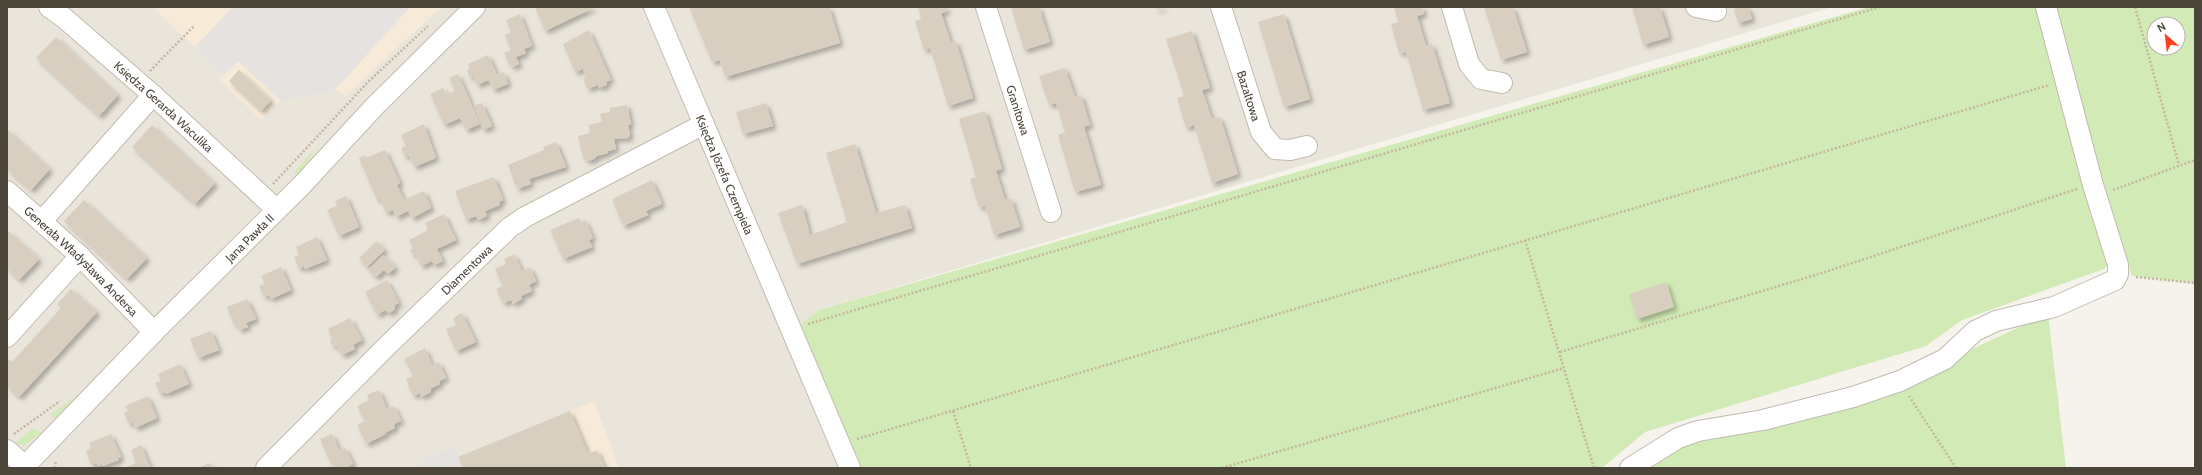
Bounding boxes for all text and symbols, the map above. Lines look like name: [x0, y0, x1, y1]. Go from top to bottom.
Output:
north arrow: [2146, 16, 2186, 56]
text: N: [2155, 19, 2168, 35]
street label: Księdza Gerarda Waculika: [111, 58, 217, 155]
street label: Bazaltowa: [1234, 68, 1264, 123]
street label: Granitowa: [1004, 83, 1034, 137]
street label: Księdza Józefa Czempiela: [693, 112, 757, 237]
street label: Generała Władysława Andersa: [21, 203, 142, 319]
street label: Jana Pawła II: [221, 210, 277, 265]
street label: Diamentowa: [438, 241, 495, 297]

